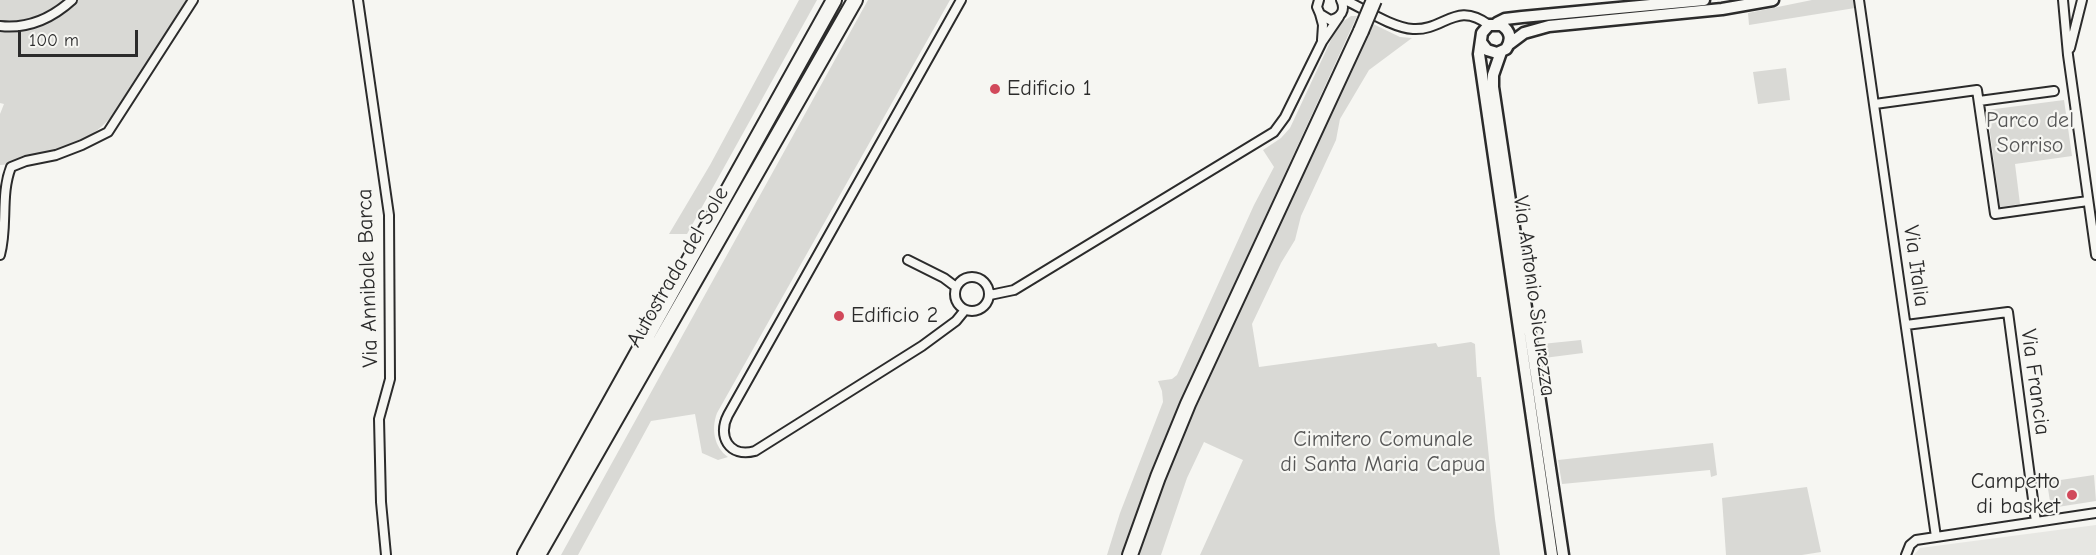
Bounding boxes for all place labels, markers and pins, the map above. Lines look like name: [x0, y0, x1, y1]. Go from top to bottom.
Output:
place label: Edificio 1: [1007, 76, 1091, 102]
marker: Edificio 1: [988, 82, 1002, 96]
place label: Edificio 2: [851, 303, 938, 329]
marker: Edificio 2: [832, 309, 846, 323]
place label: Campetto di basket: [1971, 469, 2060, 520]
marker: Campetto di basket: [2065, 488, 2079, 502]

